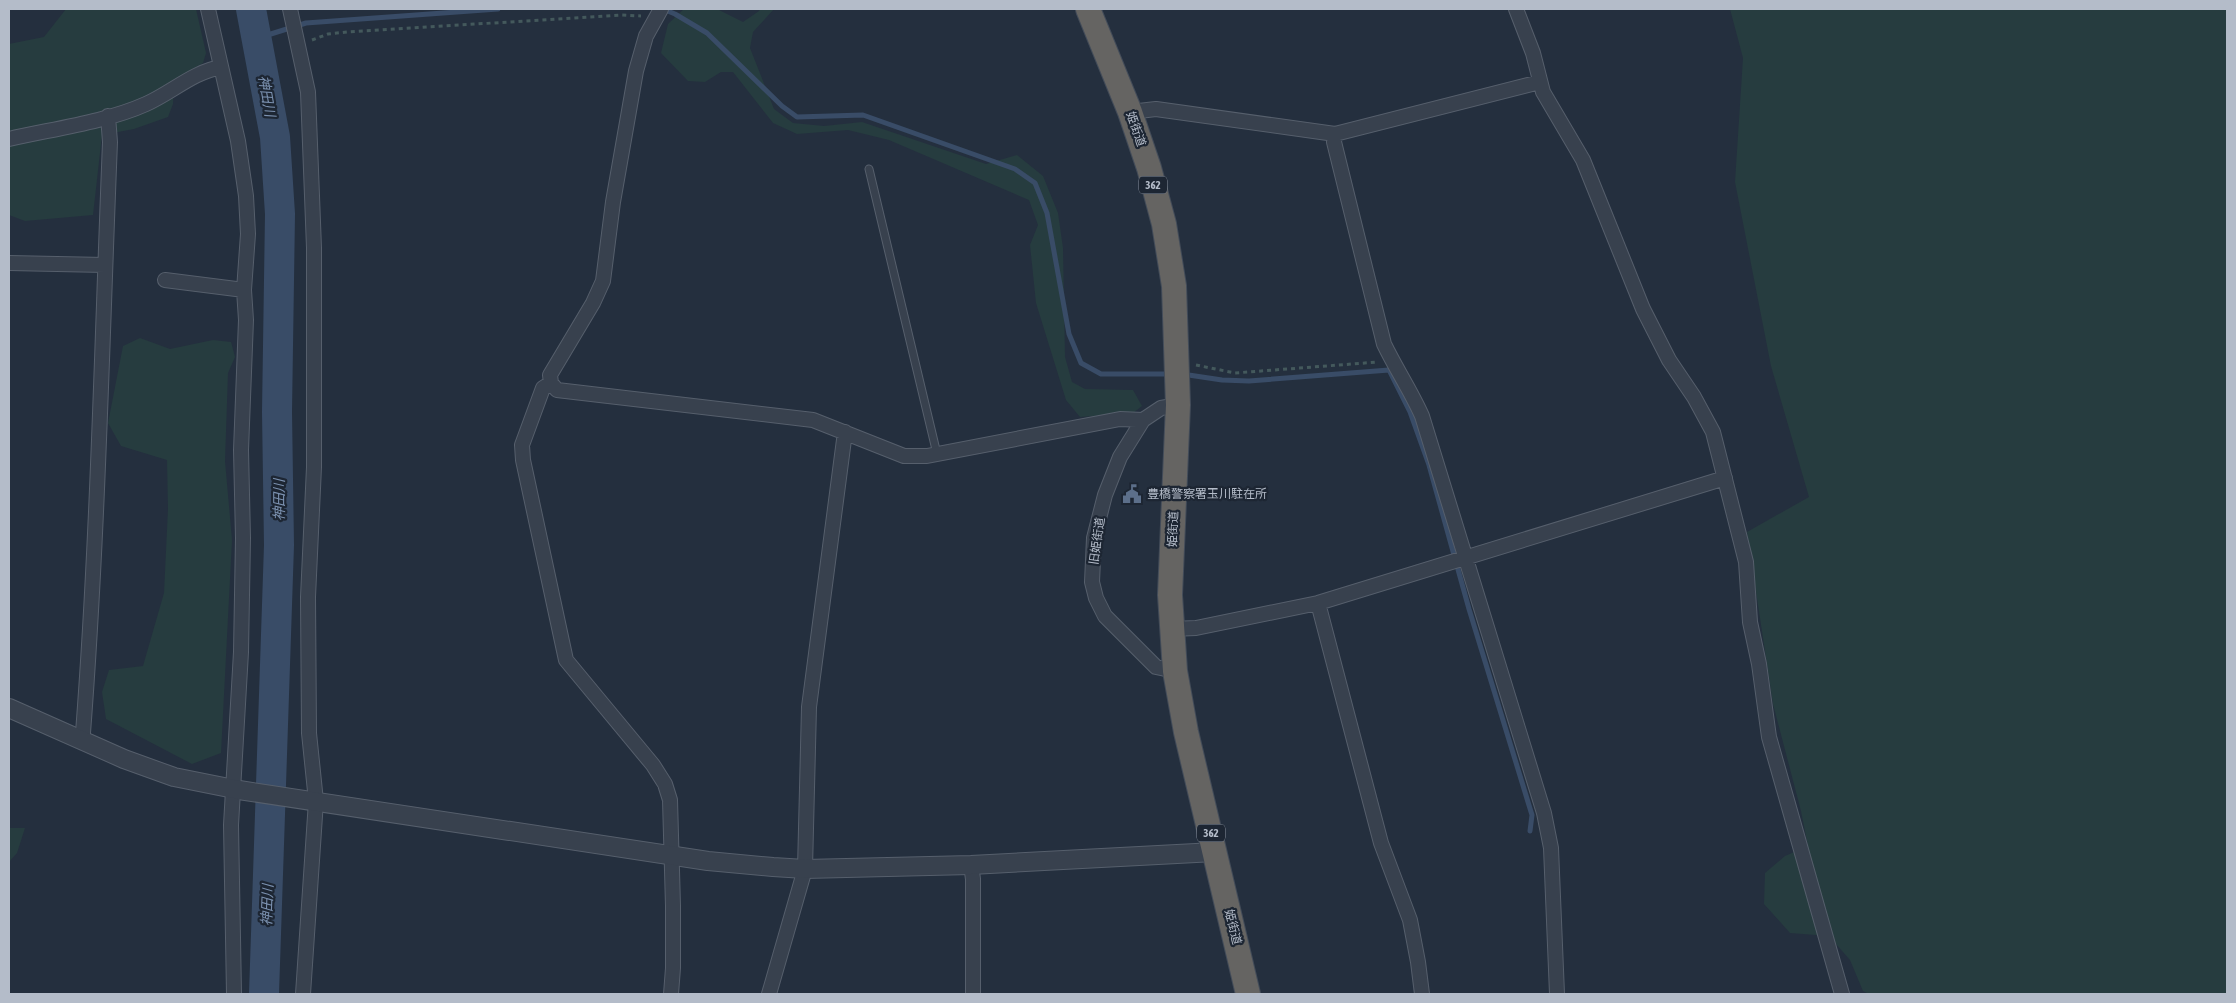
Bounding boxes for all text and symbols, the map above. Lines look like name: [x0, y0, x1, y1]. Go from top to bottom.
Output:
water label: 神田川: [255, 74, 279, 120]
street label: 姫街道: [1124, 110, 1148, 148]
road number: 362: [1139, 176, 1167, 194]
water label: 神田川: [271, 477, 287, 521]
public building icon: 豊橋警察署玉川駐在所: [1121, 483, 1143, 505]
place label: 豊橋警察署玉川駐在所: [1147, 487, 1267, 501]
street label: 姫街道: [1165, 511, 1181, 547]
street label: 旧姫街道: [1087, 516, 1107, 566]
road number: 362: [1197, 824, 1225, 841]
water label: 神田川: [258, 882, 276, 926]
street label: 姫街道: [1222, 908, 1244, 946]

